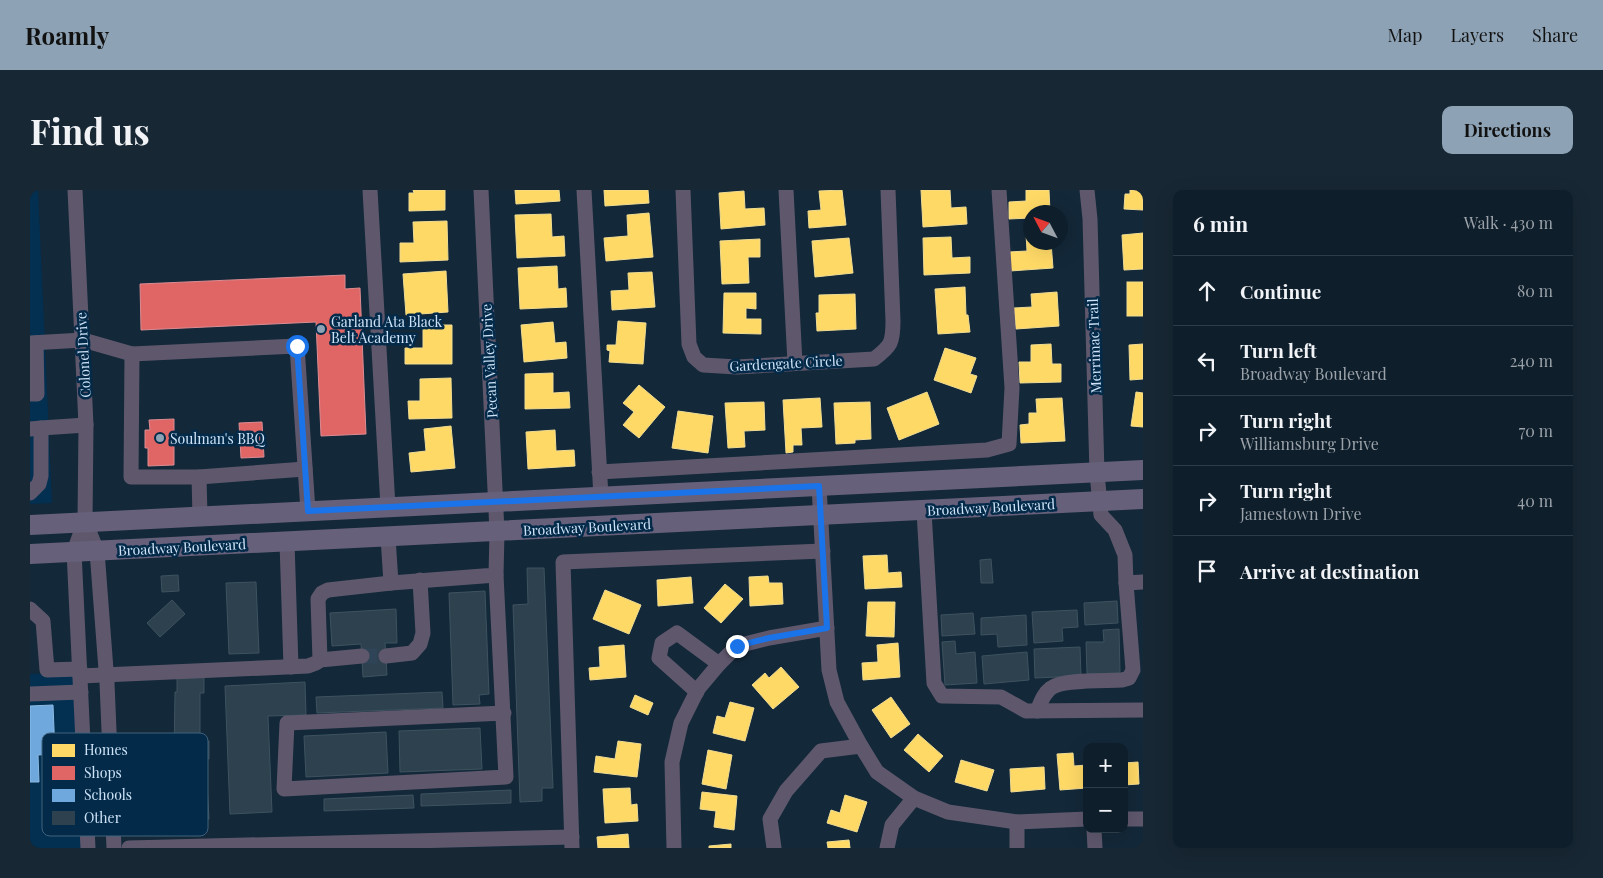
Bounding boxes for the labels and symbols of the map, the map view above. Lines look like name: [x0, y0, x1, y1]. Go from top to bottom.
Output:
north arrow: [1023, 205, 1068, 250]
street label: Merrimac Trail: [1083, 298, 1105, 394]
street label: Pecan Valley Drive: [477, 303, 501, 419]
street label: Colonel Drive: [71, 312, 95, 398]
place label: Garland Ata Black Belt Academy: [331, 312, 443, 347]
marker: Garland Ata Black Belt Academy: [315, 323, 327, 335]
route start: [286, 335, 309, 358]
street label: Gardengate Circle: [729, 351, 843, 375]
place label: Soulman's BBQ: [170, 429, 266, 448]
marker: Soulman's BBQ: [154, 432, 166, 444]
street label: Broadway Boulevard: [926, 494, 1056, 520]
street label: Broadway Boulevard: [522, 514, 652, 540]
street label: Broadway Boulevard: [117, 534, 247, 560]
route end: [726, 635, 749, 658]
legend: [42, 733, 208, 836]
text: Homes: [84, 740, 128, 759]
text: Shops: [84, 763, 122, 782]
text: Schools: [84, 785, 132, 804]
text: Other: [84, 808, 122, 827]

